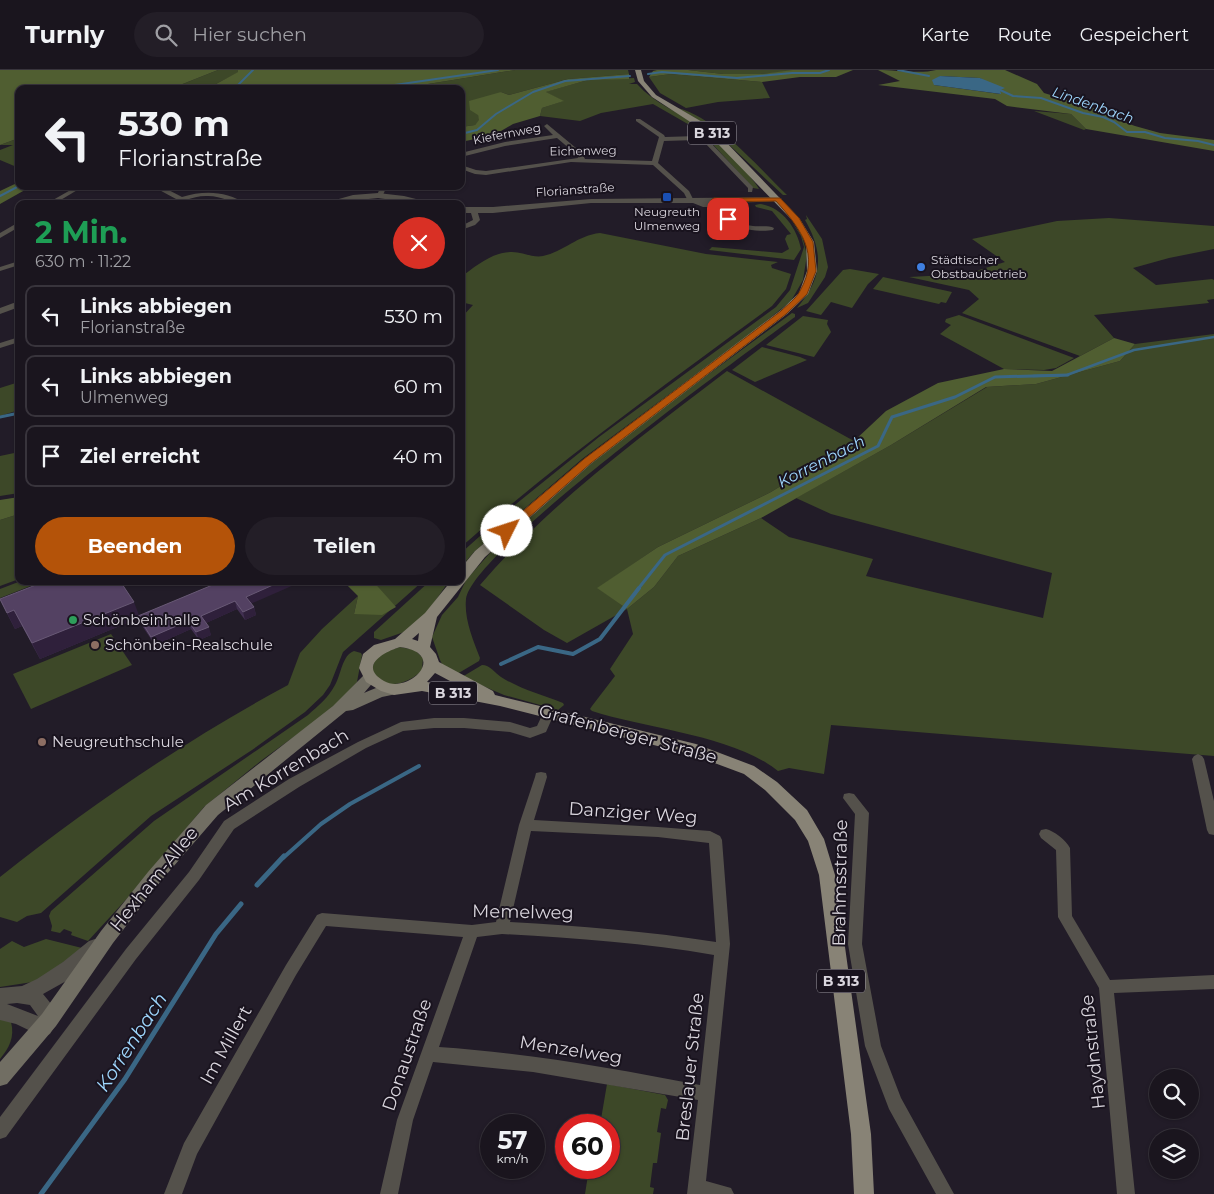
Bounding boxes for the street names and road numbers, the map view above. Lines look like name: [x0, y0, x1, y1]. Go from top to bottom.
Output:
street label: Kiefernweg: [472, 120, 542, 147]
road number: B 313: [688, 122, 736, 144]
street label: Eichenweg: [549, 142, 617, 159]
street label: Florianstraße: [535, 179, 615, 200]
road number: B 313: [429, 682, 477, 704]
street label: Grafenberger Straße: [536, 700, 720, 768]
street label: Am Korrenbach: [219, 724, 353, 816]
street label: Danziger Weg: [568, 798, 698, 828]
street label: Brahmsstraße: [828, 819, 852, 947]
street label: Hexham-Allee: [105, 822, 203, 936]
street label: Memelweg: [472, 900, 574, 924]
road number: B 313: [817, 969, 865, 992]
street label: Breslauer Straße: [671, 992, 709, 1142]
street label: Haydnstraße: [1076, 994, 1110, 1110]
street label: Donaustraße: [378, 996, 437, 1114]
street label: Im Millert: [195, 1002, 257, 1088]
street label: Menzelweg: [518, 1031, 624, 1069]

